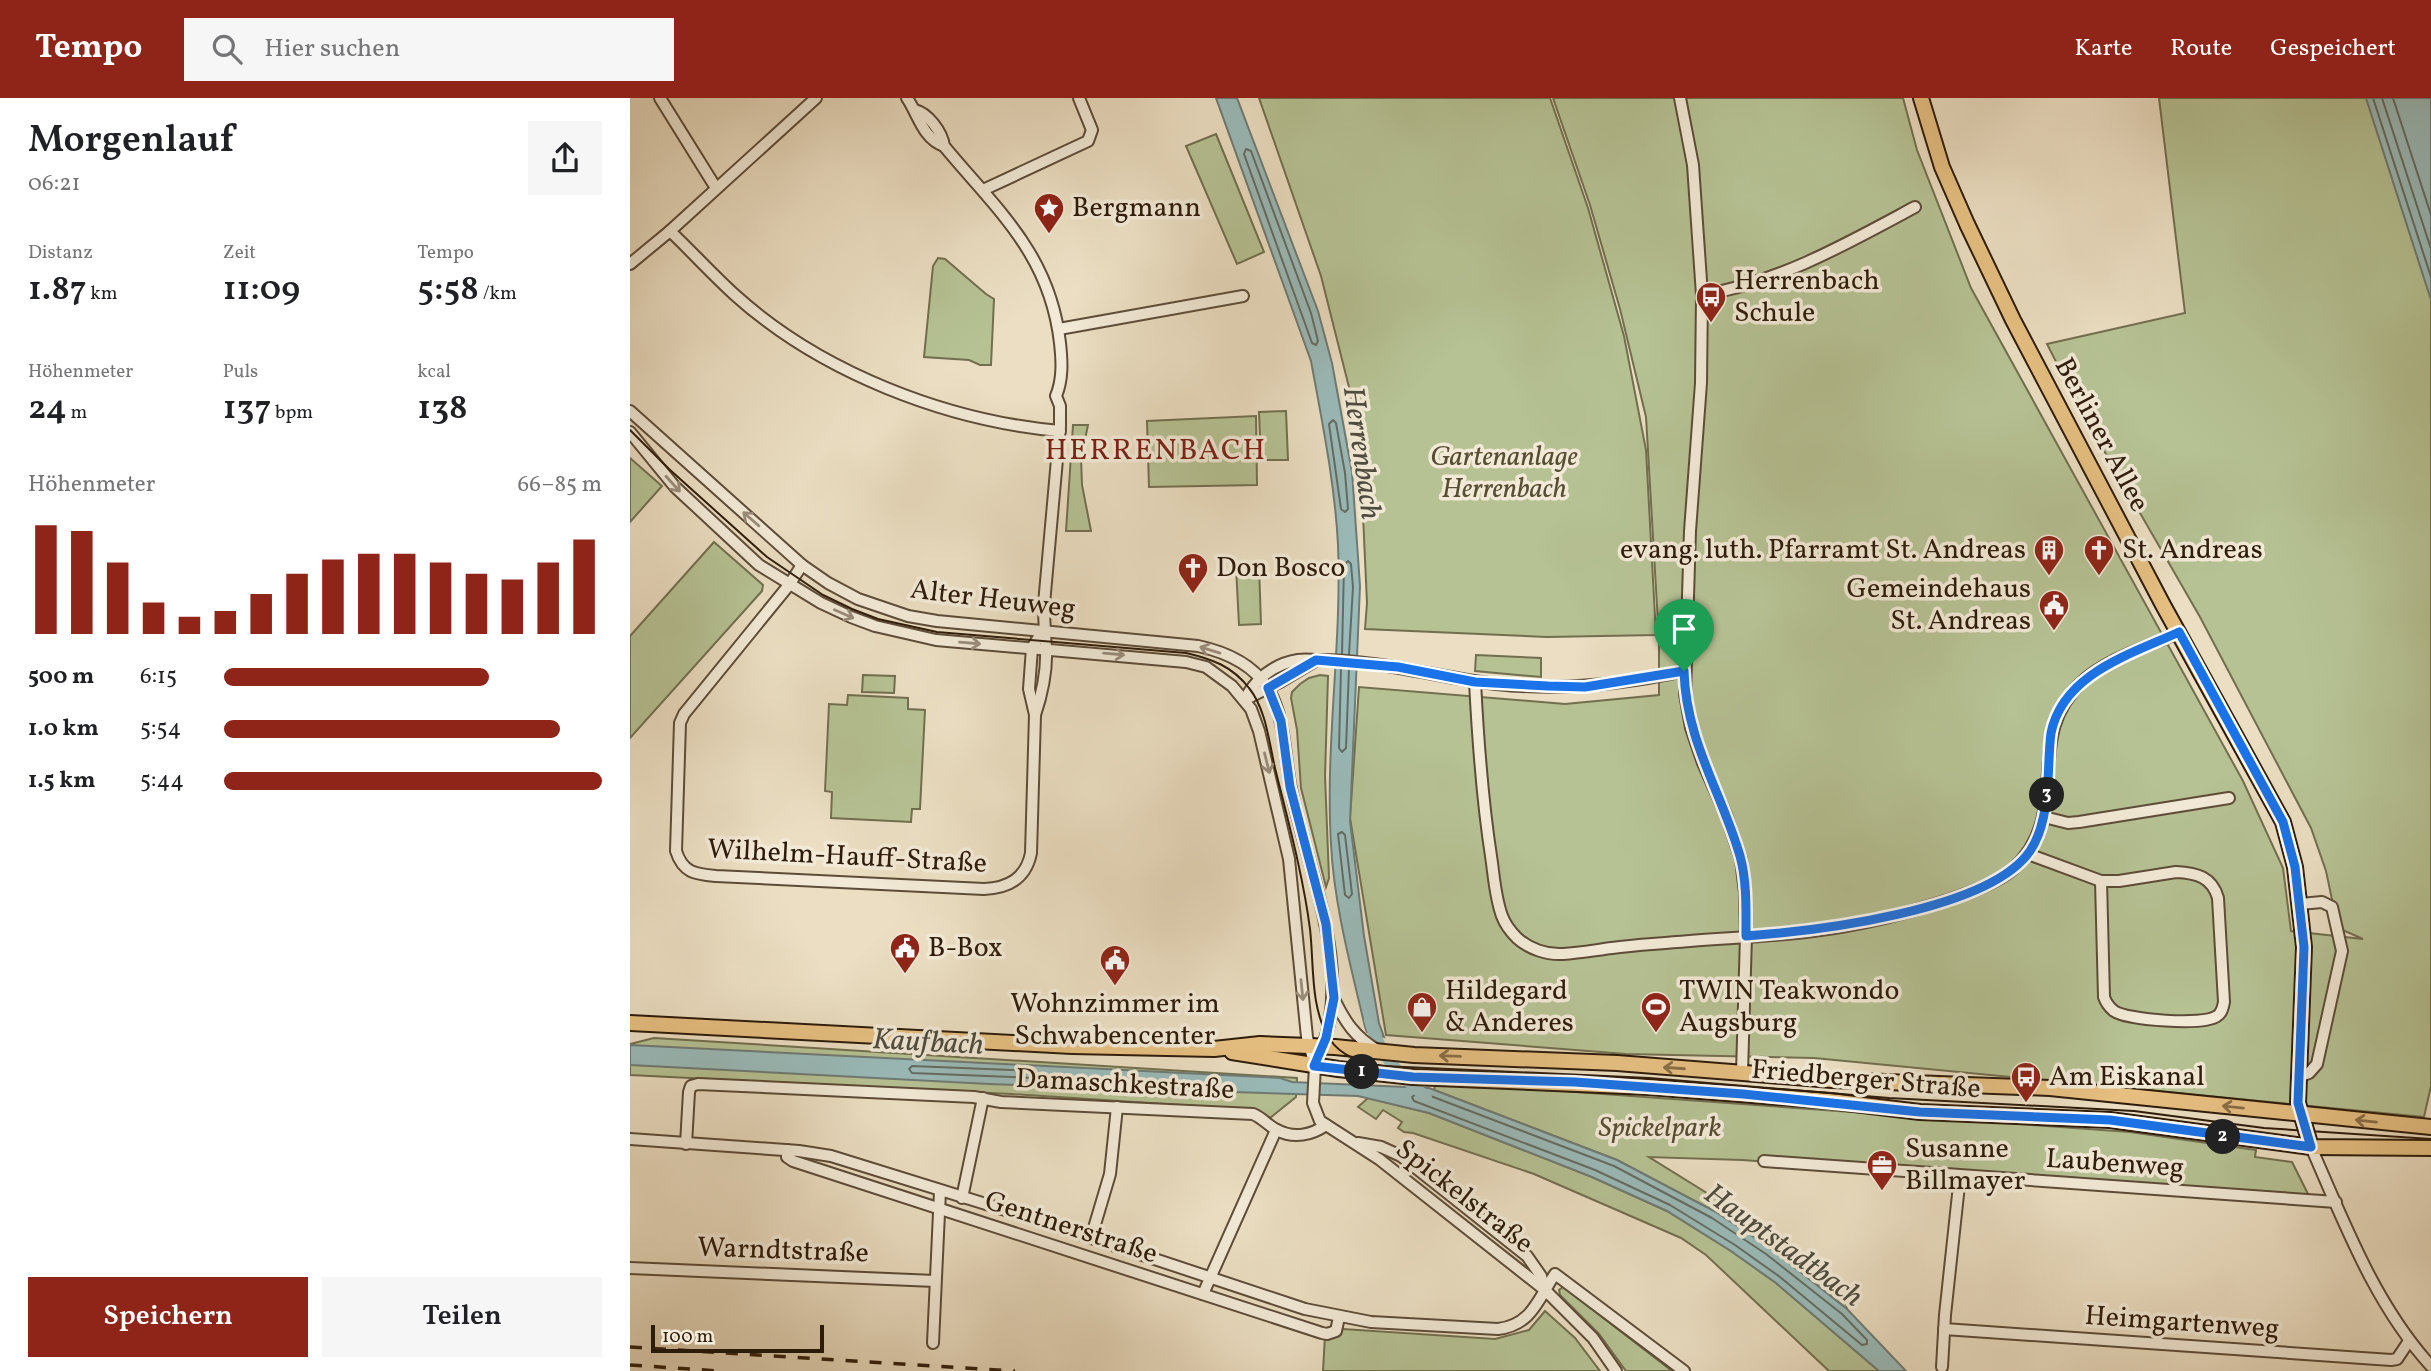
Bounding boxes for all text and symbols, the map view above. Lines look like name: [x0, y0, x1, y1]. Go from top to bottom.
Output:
search box: [184, 18, 674, 81]
text: Tempo: [35, 26, 142, 72]
icon: search: [208, 30, 246, 68]
text: Hier suchen: [264, 31, 400, 67]
text: Karte: [2075, 32, 2132, 66]
text: Route: [2170, 32, 2232, 66]
text: Gespeichert: [2270, 32, 2396, 66]
text: Morgenlauf: [28, 115, 234, 168]
button: share: [528, 121, 602, 195]
text: 06:21: [28, 168, 80, 200]
place label: Bergmann: [1072, 189, 1201, 228]
place icon: Bergmann: [1032, 191, 1066, 235]
text: Distanz: [28, 240, 93, 266]
text: Zeit: [223, 240, 256, 266]
text: Tempo: [417, 240, 474, 266]
place label: Herrenbach Schule: [1734, 262, 1880, 333]
text: 1.87: [28, 266, 87, 314]
text: 11:09: [223, 266, 300, 314]
text: 5:58: [417, 266, 479, 314]
bus stop icon: Herrenbach Schule: [1694, 280, 1728, 324]
text: km: [87, 281, 118, 307]
text: /km: [479, 281, 517, 307]
street label: Berliner Allee: [2044, 351, 2158, 519]
text: Höhenmeter: [28, 359, 133, 385]
text: Puls: [223, 359, 258, 385]
text: kcal: [417, 359, 451, 385]
water label: Herrenbach: [1331, 384, 1391, 522]
text: 24: [28, 385, 67, 433]
text: 137: [223, 385, 271, 433]
text: 138: [417, 385, 468, 433]
text: m: [67, 400, 87, 426]
text: bpm: [271, 400, 313, 426]
district label: HERRENBACH: [1045, 430, 1267, 472]
park label: Gartenanlage Herrenbach: [1430, 438, 1578, 509]
text: Höhenmeter: [28, 469, 155, 501]
text: 66–85 m: [518, 469, 602, 501]
one-way arrow: [665, 475, 682, 492]
one-way arrow: [743, 511, 760, 528]
place label: evang. luth. Pfarramt St. Andreas: [1620, 531, 2026, 570]
place label: St. Andreas: [2122, 531, 2263, 570]
building icon: evang. luth. Pfarramt St. Andreas: [2032, 533, 2066, 577]
church icon: St. Andreas: [2082, 533, 2116, 577]
place label: Don Bosco: [1216, 549, 1345, 588]
church icon: Don Bosco: [1176, 551, 1210, 595]
street label: Alter Heuweg: [908, 570, 1078, 630]
place label: Gemeindehaus St. Andreas: [1847, 570, 2031, 641]
public building icon: Gemeindehaus St. Andreas: [2037, 588, 2071, 632]
pin: [1654, 599, 1714, 671]
one-way arrow: [833, 607, 854, 621]
icon: arrive: [1665, 610, 1703, 648]
one-way arrow: [959, 637, 981, 650]
one-way arrow: [1199, 642, 1221, 655]
one-way arrow: [1102, 648, 1125, 661]
text: 500 m: [28, 661, 94, 693]
text: 6:15: [140, 661, 177, 693]
text: 1.0 km: [28, 713, 99, 745]
text: 5:54: [140, 713, 181, 745]
one-way arrow: [1261, 751, 1274, 774]
text: 1.5 km: [28, 765, 95, 797]
text: 5:44: [140, 765, 184, 797]
pin: 3: [2030, 778, 2064, 812]
text: 3: [2042, 781, 2051, 807]
street label: Wilhelm-Hauff-Straße: [706, 830, 988, 884]
place label: B-Box: [928, 929, 1003, 968]
public building icon: B-Box: [888, 931, 922, 975]
public building icon: Wohnzimmer im Schwabencenter: [1098, 943, 1132, 987]
place label: Hildegard & Anderes: [1445, 972, 1574, 1043]
place label: TWIN Teakwondo Augsburg: [1679, 972, 1900, 1043]
one-way arrow: [1296, 978, 1309, 1001]
place label: Wohnzimmer im Schwabencenter: [1010, 985, 1220, 1056]
shop icon: Hildegard & Anderes: [1405, 990, 1439, 1034]
sports icon: TWIN Teakwondo Augsburg: [1639, 990, 1673, 1034]
water label: Kaufbach: [871, 1019, 985, 1067]
one-way arrow: [1439, 1050, 1462, 1063]
street label: Friedberger Straße: [1750, 1051, 1982, 1109]
pin: 1: [1344, 1054, 1380, 1090]
text: 1: [1358, 1058, 1365, 1084]
place label: Am Eiskanal: [2049, 1058, 2205, 1097]
street label: Damaschkestraße: [1015, 1060, 1235, 1110]
bus stop icon: Am Eiskanal: [2009, 1060, 2043, 1104]
one-way arrow: [1663, 1061, 1686, 1074]
one-way arrow: [2222, 1100, 2245, 1113]
park label: Spickelpark: [1599, 1109, 1721, 1148]
one-way arrow: [2355, 1115, 2378, 1128]
pin: 2: [2206, 1119, 2240, 1154]
text: 2: [2218, 1123, 2227, 1149]
place label: Susanne Billmayer: [1905, 1130, 2026, 1201]
street label: Spickelstraße: [1387, 1131, 1541, 1263]
street label: Laubenweg: [2045, 1140, 2185, 1188]
office icon: Susanne Billmayer: [1865, 1148, 1899, 1192]
water label: Hauptstadtbach: [1695, 1174, 1871, 1318]
street label: Gentnerstraße: [980, 1182, 1162, 1274]
street label: Warndtstraße: [697, 1229, 869, 1273]
button: Speichern: [28, 1277, 308, 1357]
button: Teilen: [322, 1277, 602, 1357]
street label: Heimgartenweg: [2083, 1297, 2281, 1349]
scale bar: [651, 1322, 824, 1354]
text: 100 m: [662, 1324, 713, 1350]

